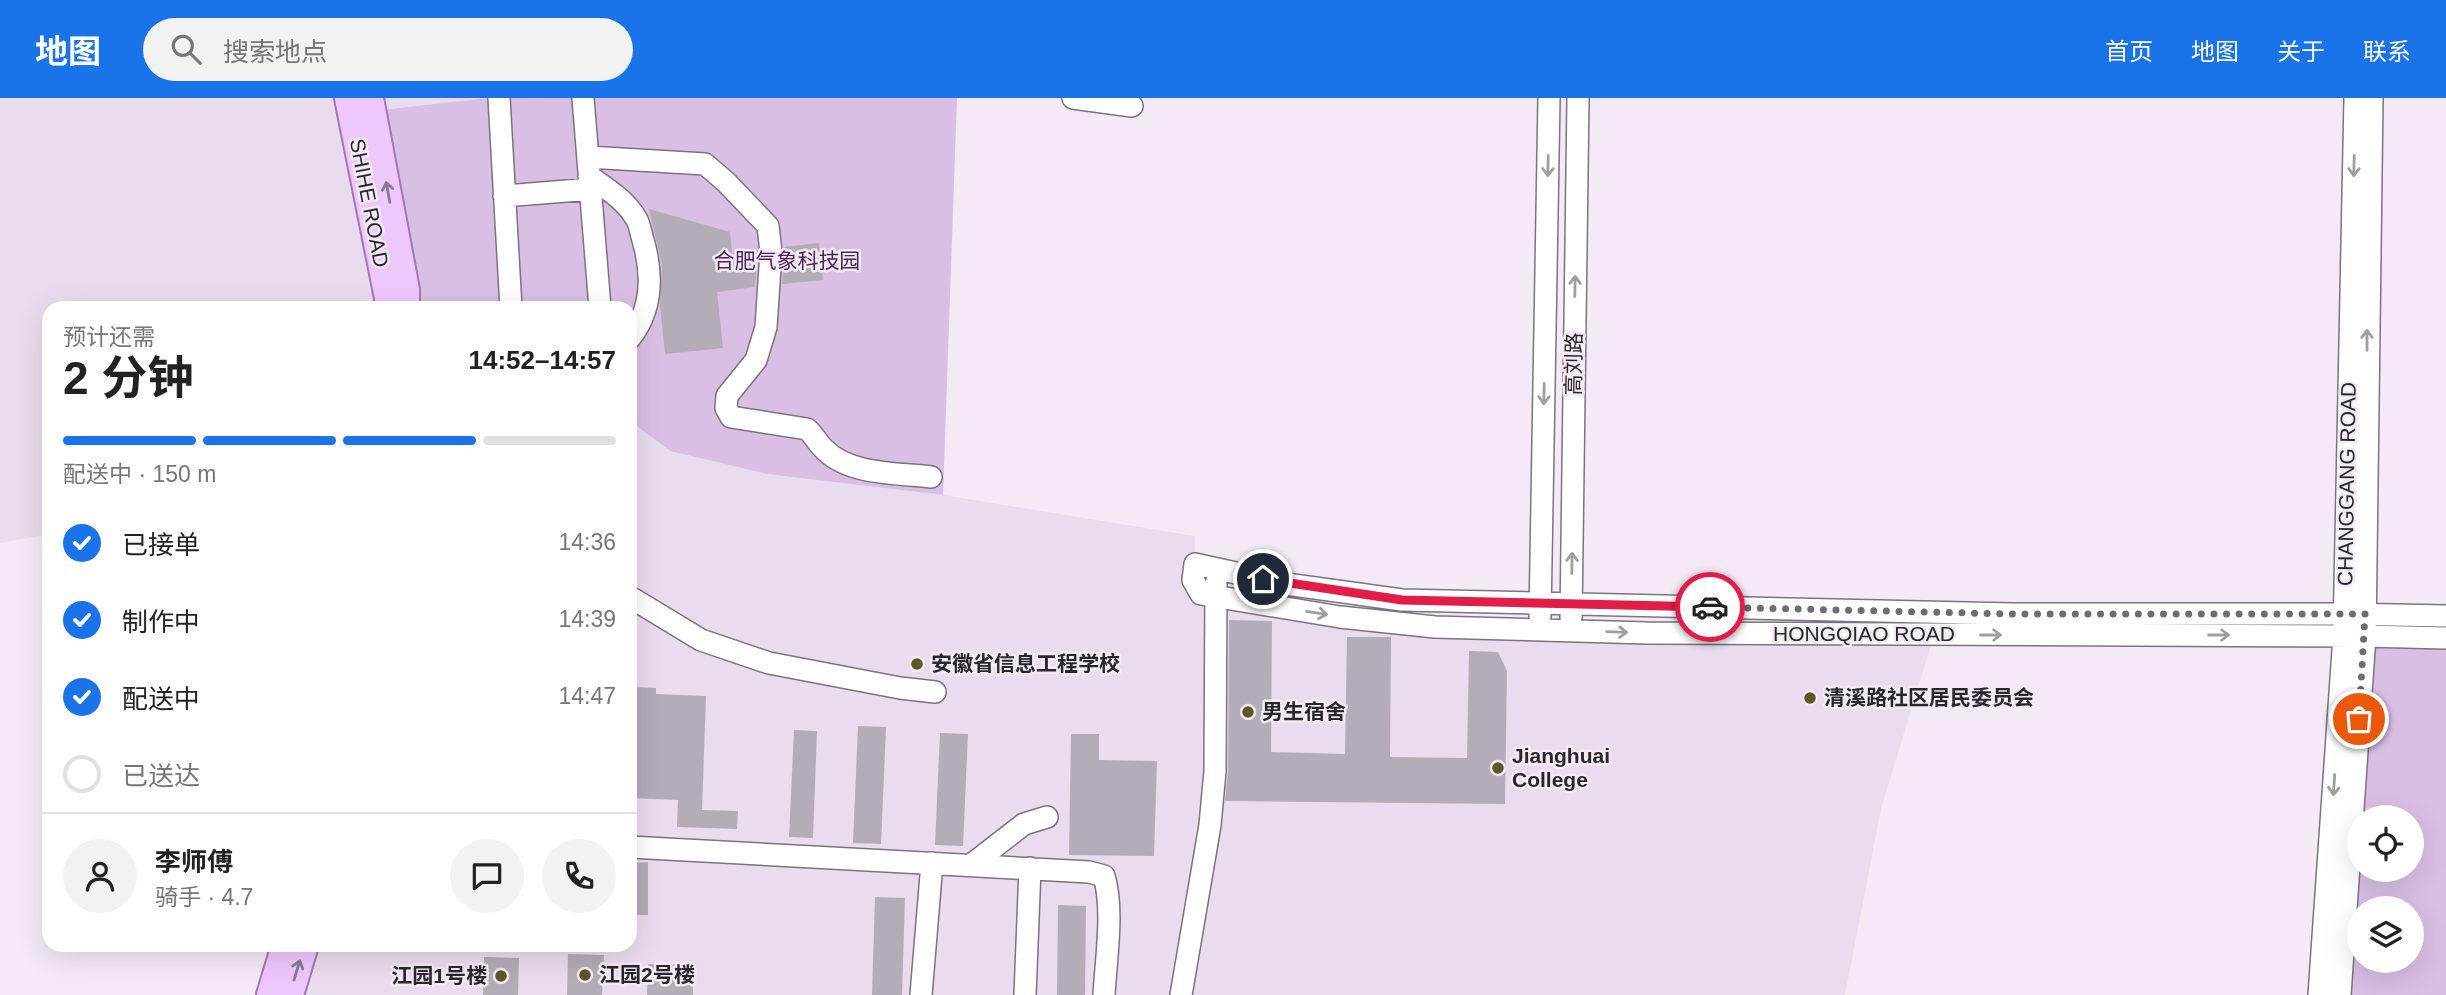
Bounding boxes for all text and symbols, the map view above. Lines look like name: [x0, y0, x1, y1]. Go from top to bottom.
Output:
search box: [143, 18, 633, 81]
icon: search: [167, 30, 205, 68]
text: 地图: [35, 33, 101, 70]
text: 搜索地点: [223, 37, 327, 67]
text: 首页: [2105, 38, 2153, 65]
text: 地图: [2191, 38, 2239, 65]
text: 关于: [2277, 38, 2325, 65]
text: 联系: [2363, 38, 2411, 65]
street label: SHIHE ROAD: [346, 137, 393, 269]
one-way arrow: [1541, 154, 1555, 177]
one-way arrow: [2347, 154, 2361, 177]
one-way arrow: [380, 181, 394, 204]
park label: 合肥气象科技园: [714, 249, 861, 272]
one-way arrow: [1568, 275, 1582, 298]
text: 预计还需: [63, 324, 155, 350]
one-way arrow: [2361, 328, 2374, 351]
street label: 高刘路: [1561, 332, 1586, 396]
text: 14:52–14:57: [469, 345, 616, 375]
text: 2 分钟: [63, 352, 193, 404]
one-way arrow: [1537, 382, 1550, 405]
street label: CHANGGANG ROAD: [2333, 382, 2360, 586]
text: 配送中 · 150 m: [63, 461, 216, 487]
icon: check: [63, 524, 101, 562]
text: 14:36: [558, 529, 616, 555]
text: 已接单: [122, 530, 200, 560]
pin: [1233, 549, 1293, 609]
one-way arrow: [1565, 551, 1578, 574]
icon: home: [1244, 560, 1282, 598]
courier: [1675, 572, 1745, 642]
icon: car: [1691, 588, 1729, 626]
icon: check: [63, 601, 101, 639]
text: 14:39: [558, 606, 616, 632]
text: 制作中: [122, 607, 200, 637]
one-way arrow: [1305, 607, 1328, 620]
street label: HONGQIAO ROAD: [1773, 622, 1955, 645]
one-way arrow: [1605, 626, 1628, 639]
one-way arrow: [1980, 628, 2003, 642]
one-way arrow: [2207, 628, 2230, 642]
place label: 安徽省信息工程学校: [931, 652, 1120, 675]
marker: 安徽省信息工程学校: [909, 656, 925, 672]
icon: check: [63, 678, 101, 716]
text: 14:47: [558, 683, 616, 709]
text: 配送中: [122, 684, 200, 714]
place label: 清溪路社区居民委员会: [1824, 686, 2034, 709]
pin: [2329, 689, 2389, 749]
marker: 清溪路社区居民委员会: [1802, 690, 1818, 706]
place label: 男生宿舍: [1262, 700, 1346, 723]
icon: bag: [2340, 700, 2378, 738]
marker: 男生宿舍: [1240, 704, 1256, 720]
place label: Jianghuai College: [1512, 744, 1610, 791]
marker: Jianghuai College: [1490, 760, 1506, 776]
text: 已送达: [122, 761, 200, 791]
one-way arrow: [2327, 773, 2340, 796]
map controls: [2347, 805, 2424, 973]
button: locate: [2347, 805, 2424, 882]
button: person: [63, 839, 137, 913]
button: chat: [450, 839, 524, 913]
button: phone: [542, 839, 616, 913]
text: 李师傅: [155, 847, 233, 877]
text: 骑手 · 4.7: [155, 884, 253, 910]
button: layers: [2347, 896, 2424, 973]
one-way arrow: [292, 959, 305, 981]
place label: 江园2号楼: [599, 963, 695, 986]
place label: 江园1号楼: [391, 964, 487, 987]
marker: 江园2号楼: [577, 967, 593, 983]
marker: 江园1号楼: [493, 968, 509, 984]

